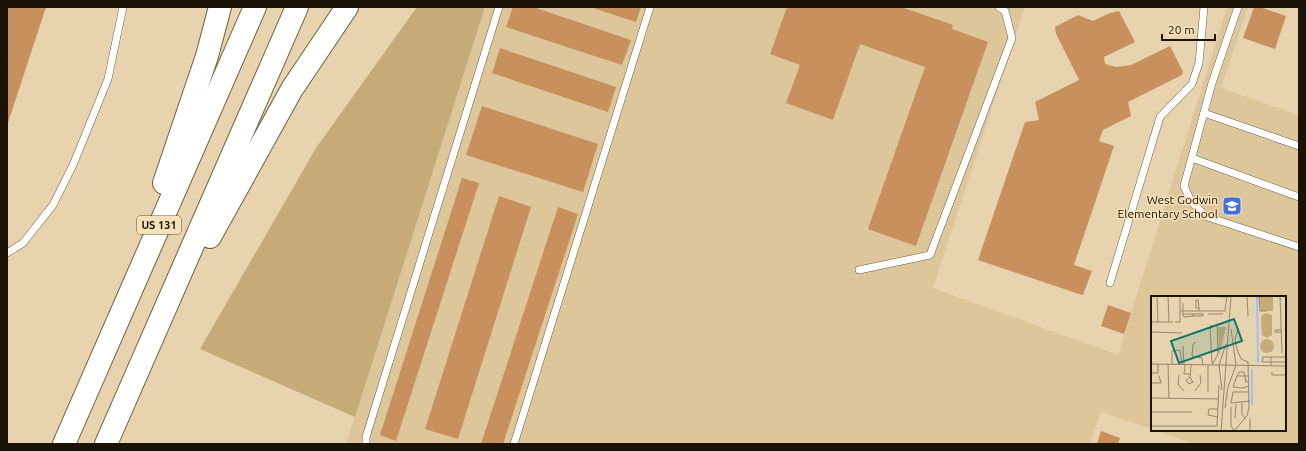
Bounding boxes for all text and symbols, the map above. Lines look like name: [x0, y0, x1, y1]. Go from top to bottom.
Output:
scale bar: [1162, 16, 1215, 42]
text: 20 m: [1168, 23, 1195, 36]
place label: West Godwin Elementary School: [1118, 193, 1218, 220]
school or university icon: West Godwin Elementary School: [1221, 195, 1243, 217]
road number: US 131: [137, 216, 181, 234]
inset map: [1151, 296, 1286, 431]

